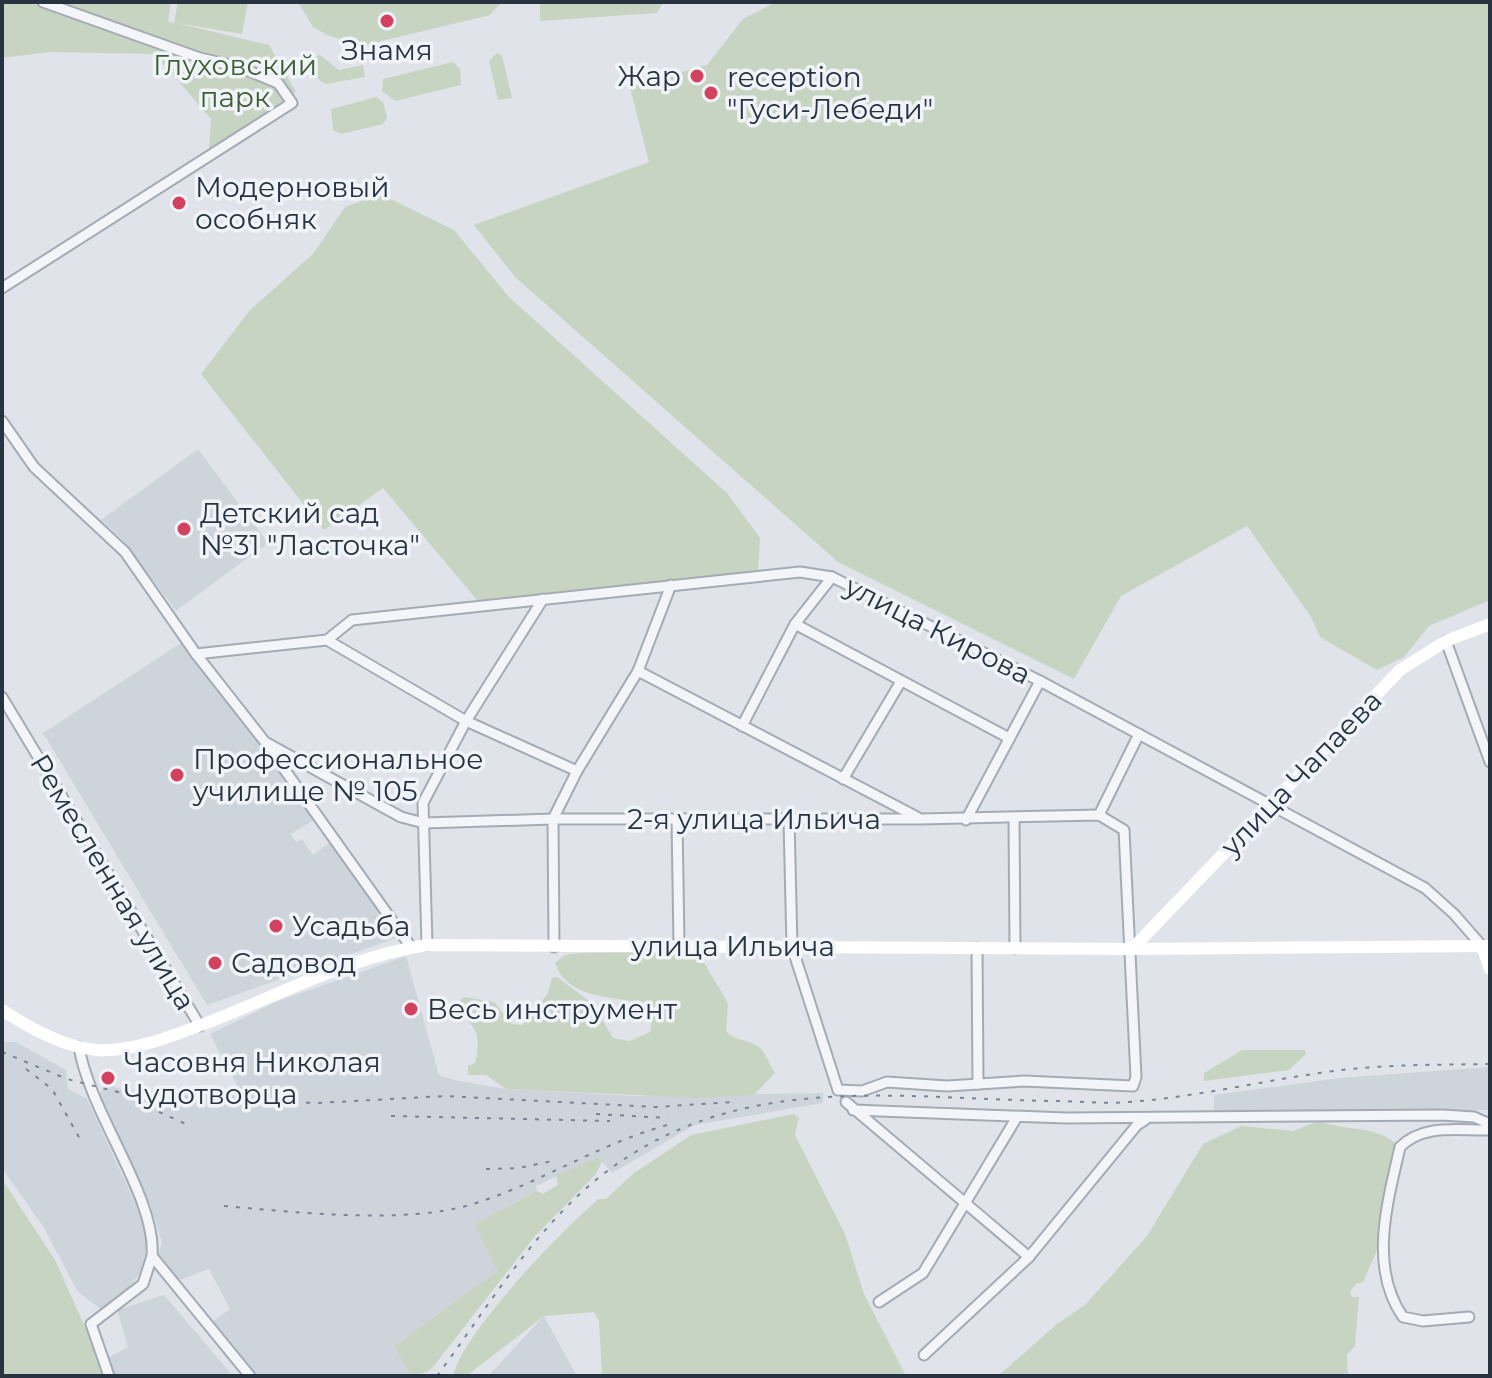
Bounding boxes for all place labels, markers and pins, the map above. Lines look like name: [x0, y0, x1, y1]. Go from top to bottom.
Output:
marker: Знамя: [378, 12, 396, 30]
place label: Знамя: [341, 33, 433, 67]
place label: Жар: [618, 59, 681, 93]
place label: reception "Гуси-Лебеди": [727, 60, 933, 126]
marker: Жар: [688, 67, 706, 85]
marker: reception "Гуси-Лебеди": [702, 84, 720, 102]
place label: Модерновый особняк: [195, 170, 389, 236]
marker: Модерновый особняк: [170, 194, 188, 212]
place label: Детский сад №31 "Ласточка": [200, 496, 420, 562]
marker: Детский сад №31 "Ласточка": [175, 520, 193, 538]
place label: Профессиональное училище № 105: [192, 742, 483, 808]
marker: Профессиональное училище № 105: [168, 766, 186, 784]
place label: Усадьба: [292, 909, 410, 943]
marker: Усадьба: [267, 917, 285, 935]
place label: Садовод: [231, 946, 356, 980]
marker: Садовод: [206, 954, 224, 972]
place label: Весь инструмент: [427, 992, 678, 1026]
marker: Весь инструмент: [402, 1000, 420, 1018]
place label: Часовня Николая Чудотворца: [124, 1045, 381, 1111]
marker: Часовня Николая Чудотворца: [99, 1069, 117, 1087]

